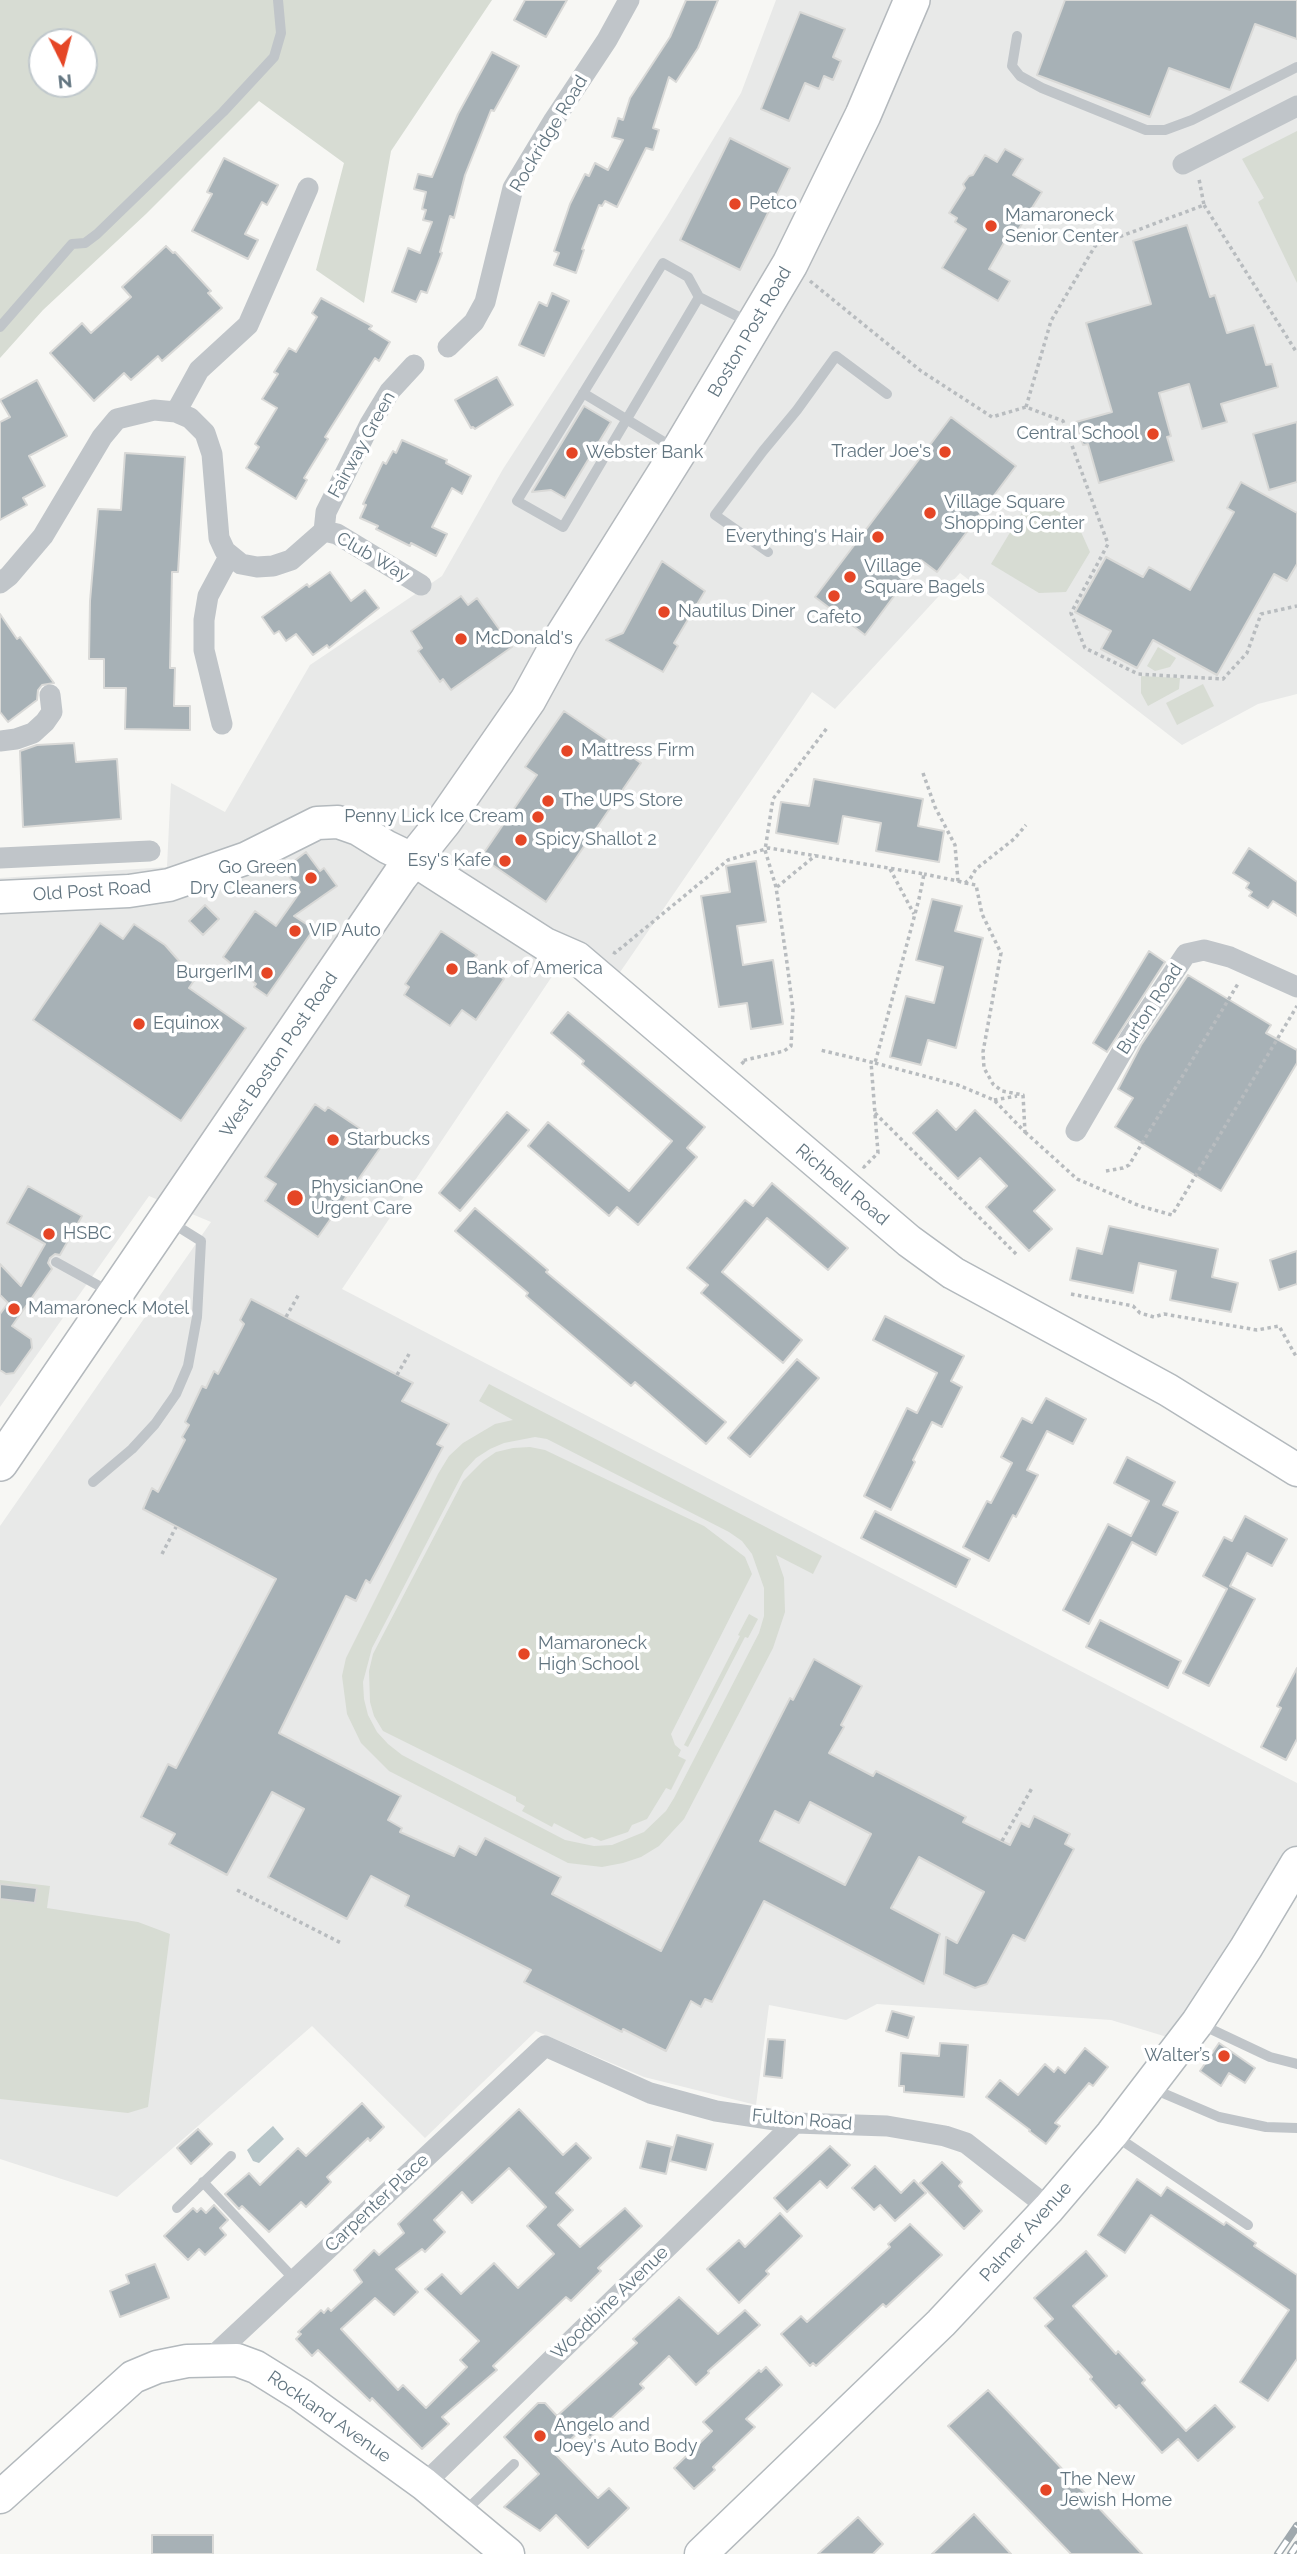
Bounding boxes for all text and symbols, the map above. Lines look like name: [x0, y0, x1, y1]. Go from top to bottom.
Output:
north arrow: [28, 28, 98, 98]
text: N: [57, 70, 73, 94]
street label: Rockridge Road: [506, 72, 592, 196]
place label: Petco: [749, 193, 797, 215]
marker: Petco: [727, 196, 743, 212]
place label: Mamaroneck Senior Center: [1005, 205, 1119, 248]
marker: Mamaroneck Senior Center: [983, 218, 999, 234]
street label: Boston Post Road: [704, 263, 796, 401]
street label: Fairway Green: [324, 388, 400, 502]
place label: Central School: [1016, 423, 1139, 445]
marker: Central School: [1145, 426, 1161, 442]
place label: Trader Joe's: [831, 441, 931, 463]
place label: Webster Bank: [586, 442, 703, 464]
marker: Trader Joe's: [937, 444, 953, 460]
marker: Webster Bank: [564, 445, 580, 461]
place label: Village Square Shopping Center: [944, 492, 1085, 534]
marker: Village Square Shopping Center: [922, 505, 938, 521]
place label: Everything's Hair: [726, 526, 864, 548]
street label: Club Way: [333, 527, 413, 587]
marker: Everything's Hair: [870, 529, 886, 545]
place label: Village Square Bagels: [864, 556, 985, 598]
marker: Village Square Bagels: [842, 569, 858, 585]
marker: Cafeto: [826, 588, 842, 604]
place label: Nautilus Diner: [678, 601, 795, 623]
marker: Nautilus Diner: [656, 604, 672, 620]
place label: Cafeto: [807, 607, 861, 629]
place label: McDonald's: [475, 628, 573, 650]
marker: McDonald's: [453, 631, 469, 647]
place label: Mattress Firm: [581, 740, 694, 762]
marker: Mattress Firm: [559, 743, 575, 759]
place label: The UPS Store: [562, 790, 683, 812]
marker: The UPS Store: [540, 793, 556, 809]
place label: Penny Lick Ice Cream: [344, 806, 524, 828]
marker: Penny Lick Ice Cream: [530, 809, 546, 825]
place label: Spicy Shallot 2: [535, 829, 657, 851]
marker: Spicy Shallot 2: [513, 832, 529, 848]
place label: Esy's Kafe: [408, 850, 491, 872]
marker: Esy's Kafe: [497, 853, 513, 869]
place label: Go Green Dry Cleaners: [190, 857, 297, 900]
marker: Go Green Dry Cleaners: [303, 870, 319, 886]
street label: Old Post Road: [32, 876, 152, 906]
place label: VIP Auto: [309, 920, 381, 942]
marker: VIP Auto: [287, 923, 303, 939]
place label: Bank of America: [466, 958, 603, 980]
street label: Burton Road: [1113, 960, 1187, 1058]
marker: Bank of America: [444, 961, 460, 977]
place label: BurgerIM: [176, 962, 253, 984]
marker: BurgerIM: [259, 965, 275, 981]
street label: West Boston Post Road: [216, 968, 342, 1142]
place label: Equinox: [153, 1013, 219, 1035]
marker: Equinox: [131, 1016, 147, 1032]
place label: Starbucks: [347, 1129, 430, 1151]
marker: Starbucks: [325, 1132, 341, 1148]
street label: Richbell Road: [791, 1140, 893, 1230]
place label: PhysicianOne Urgent Care: [311, 1177, 423, 1220]
marker: PhysicianOne Urgent Care: [285, 1188, 305, 1208]
place label: HSBC: [63, 1223, 112, 1245]
marker: HSBC: [41, 1226, 57, 1242]
place label: Mamaroneck Motel: [28, 1298, 189, 1320]
marker: Mamaroneck Motel: [6, 1301, 22, 1317]
place label: Mamaroneck High School: [538, 1633, 647, 1676]
marker: Mamaroneck High School: [516, 1646, 532, 1662]
place label: Walter’s: [1144, 2045, 1210, 2067]
marker: Walter’s: [1216, 2048, 1232, 2064]
street label: Fulton Road: [751, 2105, 853, 2135]
street label: Carpenter Place: [321, 2149, 433, 2257]
street label: Palmer Avenue: [975, 2178, 1077, 2286]
street label: Woodbine Avenue: [547, 2242, 673, 2364]
street label: Rockland Avenue: [263, 2366, 395, 2468]
place label: Angelo and Joey's Auto Body: [554, 2415, 697, 2458]
marker: Angelo and Joey's Auto Body: [532, 2428, 548, 2444]
place label: The New Jewish Home: [1060, 2469, 1172, 2512]
marker: The New Jewish Home: [1038, 2482, 1054, 2498]

